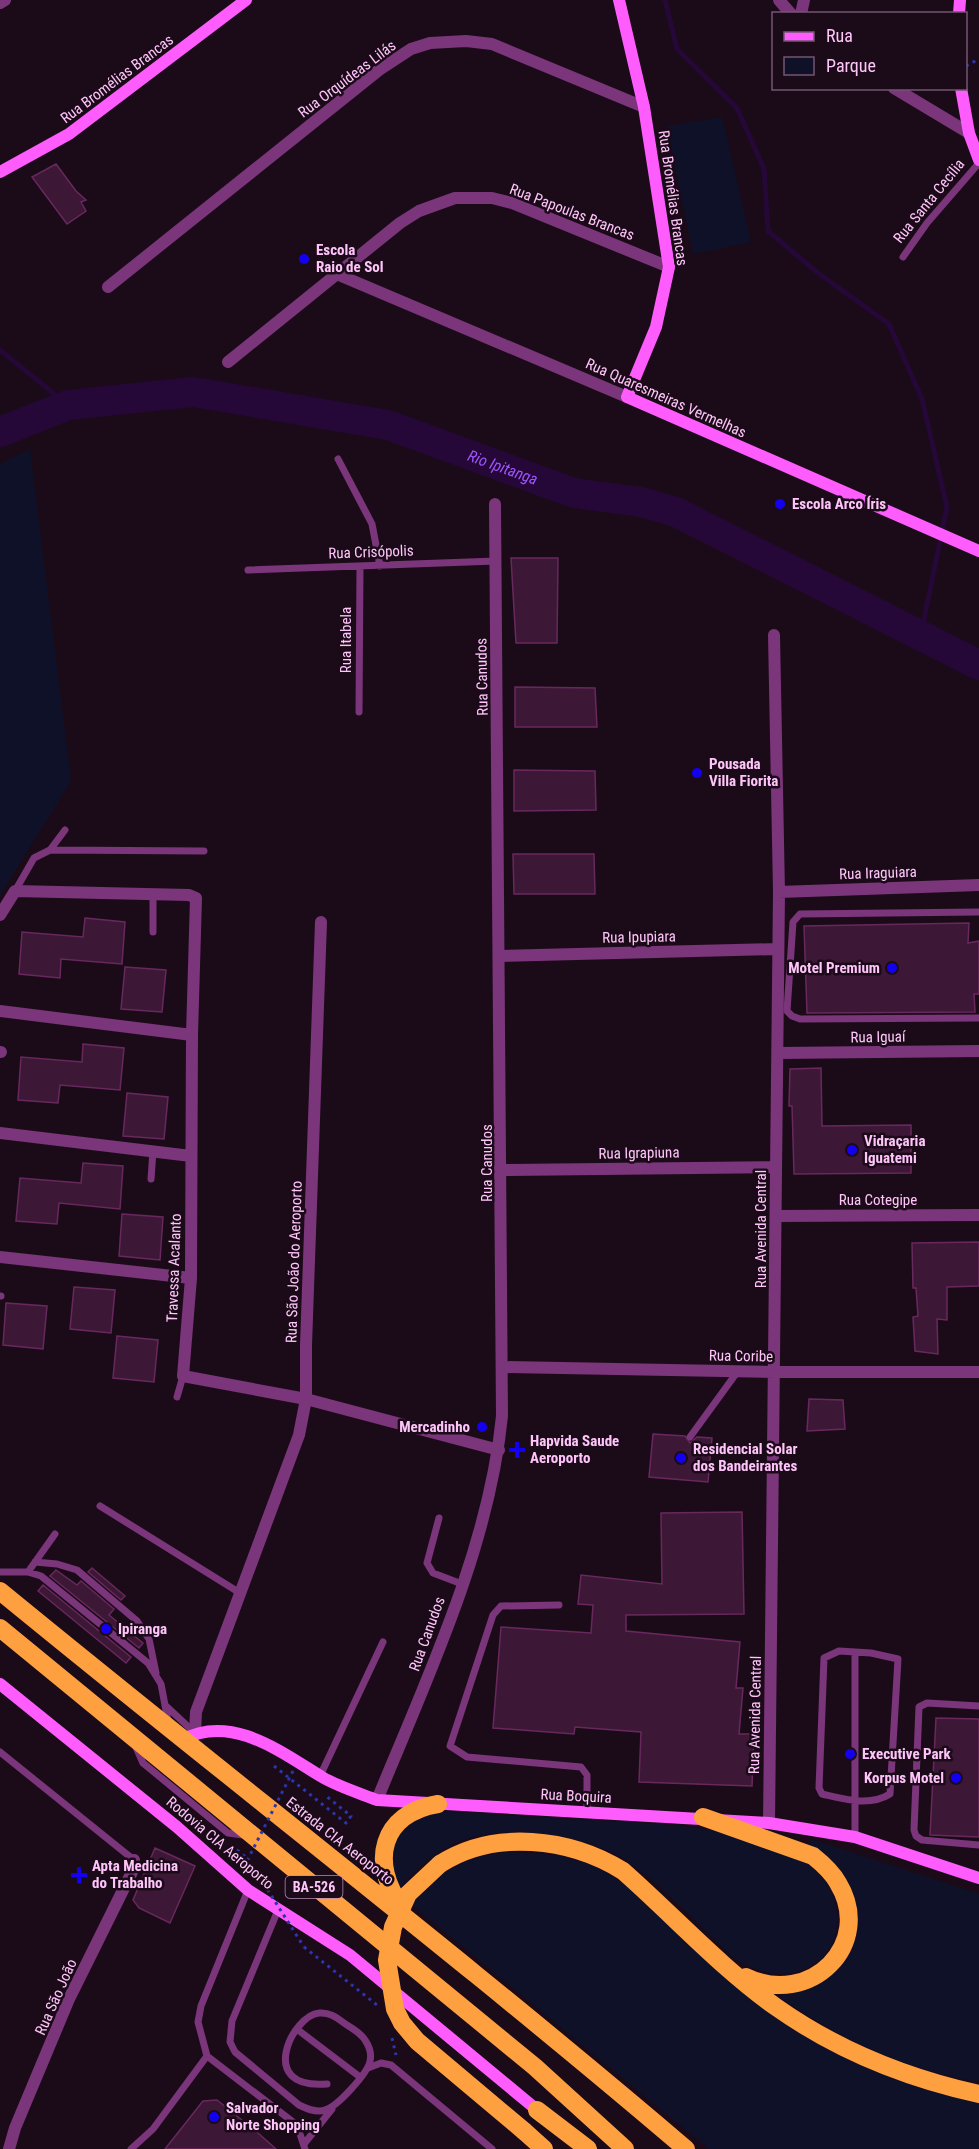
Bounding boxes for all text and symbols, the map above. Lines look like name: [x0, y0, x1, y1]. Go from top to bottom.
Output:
legend: [772, 12, 967, 90]
text: Rua: [826, 25, 853, 46]
street label: Rua Bromélias Brancas: [57, 31, 177, 127]
street label: Rua Orquídeas Lilás: [295, 36, 399, 122]
text: Parque: [826, 55, 876, 76]
street label: Rua Bromélias Brancas: [655, 129, 691, 267]
street label: Rua Santa Cecília: [890, 155, 968, 247]
street label: Rua Papoulas Brancas: [507, 180, 637, 244]
place label: Escola Raio de Sol: [316, 241, 383, 276]
marker: Escola Raio de Sol: [297, 252, 311, 266]
street label: Rua Quaresmeiras Vermelhas: [583, 354, 749, 442]
water label: Rio Ipitanga: [465, 446, 540, 489]
place label: Escola Arco Íris: [792, 495, 886, 513]
marker: Escola Arco Íris: [773, 497, 787, 511]
street label: Rua Crisópolis: [328, 542, 414, 562]
street label: Rua Itabela: [337, 607, 355, 673]
street label: Rua Canudos: [472, 638, 492, 716]
place label: Pousada Villa Fiorita: [709, 755, 778, 790]
marker: Pousada Villa Fiorita: [690, 766, 704, 780]
street label: Rua Iraguiara: [839, 863, 917, 883]
street label: Rua Ipupiara: [602, 927, 676, 947]
place label: Motel Premium: [788, 959, 880, 977]
marker: Motel Premium: [885, 961, 899, 975]
street label: Rua Iguaí: [850, 1027, 907, 1046]
street label: Rua Canudos: [478, 1124, 496, 1202]
place label: Vidraçaria Iguatemi: [864, 1132, 925, 1167]
street label: Rua Igrapiuna: [598, 1143, 680, 1163]
marker: Vidraçaria Iguatemi: [845, 1143, 859, 1157]
street label: Rua Avenida Central: [752, 1170, 770, 1288]
street label: Rua São João do Aeroporto: [282, 1181, 306, 1343]
street label: Rua Cotegipe: [839, 1191, 917, 1209]
street label: Travessa Acalanto: [163, 1213, 185, 1323]
street label: Rua Coribe: [709, 1346, 773, 1366]
place label: Mercadinho: [399, 1418, 470, 1436]
marker: Mercadinho: [475, 1420, 489, 1434]
place label: Hapvida Saude Aeroporto: [530, 1432, 619, 1467]
place label: Residencial Solar dos Bandeirantes: [693, 1440, 797, 1475]
marker: Hapvida Saude Aeroporto: [508, 1441, 526, 1459]
marker: Residencial Solar dos Bandeirantes: [674, 1451, 688, 1465]
street label: Rua Canudos: [405, 1594, 449, 1674]
place label: Ipiranga: [118, 1620, 167, 1638]
marker: Ipiranga: [99, 1622, 113, 1636]
street label: Rua Avenida Central: [745, 1656, 765, 1774]
place label: Executive Park: [862, 1745, 952, 1763]
marker: Executive Park: [843, 1747, 857, 1761]
place label: Korpus Motel: [864, 1769, 944, 1787]
marker: Korpus Motel: [949, 1771, 963, 1785]
street label: Rua Boquira: [540, 1785, 612, 1807]
street label: Rodovia CIA Aeroporto: [163, 1793, 277, 1893]
street label: Estrada CIA Aeroporto: [282, 1793, 398, 1889]
place label: Apta Medicina do Trabalho: [92, 1857, 178, 1892]
marker: Apta Medicina do Trabalho: [70, 1866, 88, 1884]
road number: BA-526: [286, 1876, 342, 1898]
street label: Rua São João: [31, 1956, 81, 2038]
place label: Salvador Norte Shopping: [226, 2099, 320, 2134]
marker: Salvador Norte Shopping: [207, 2110, 221, 2124]

